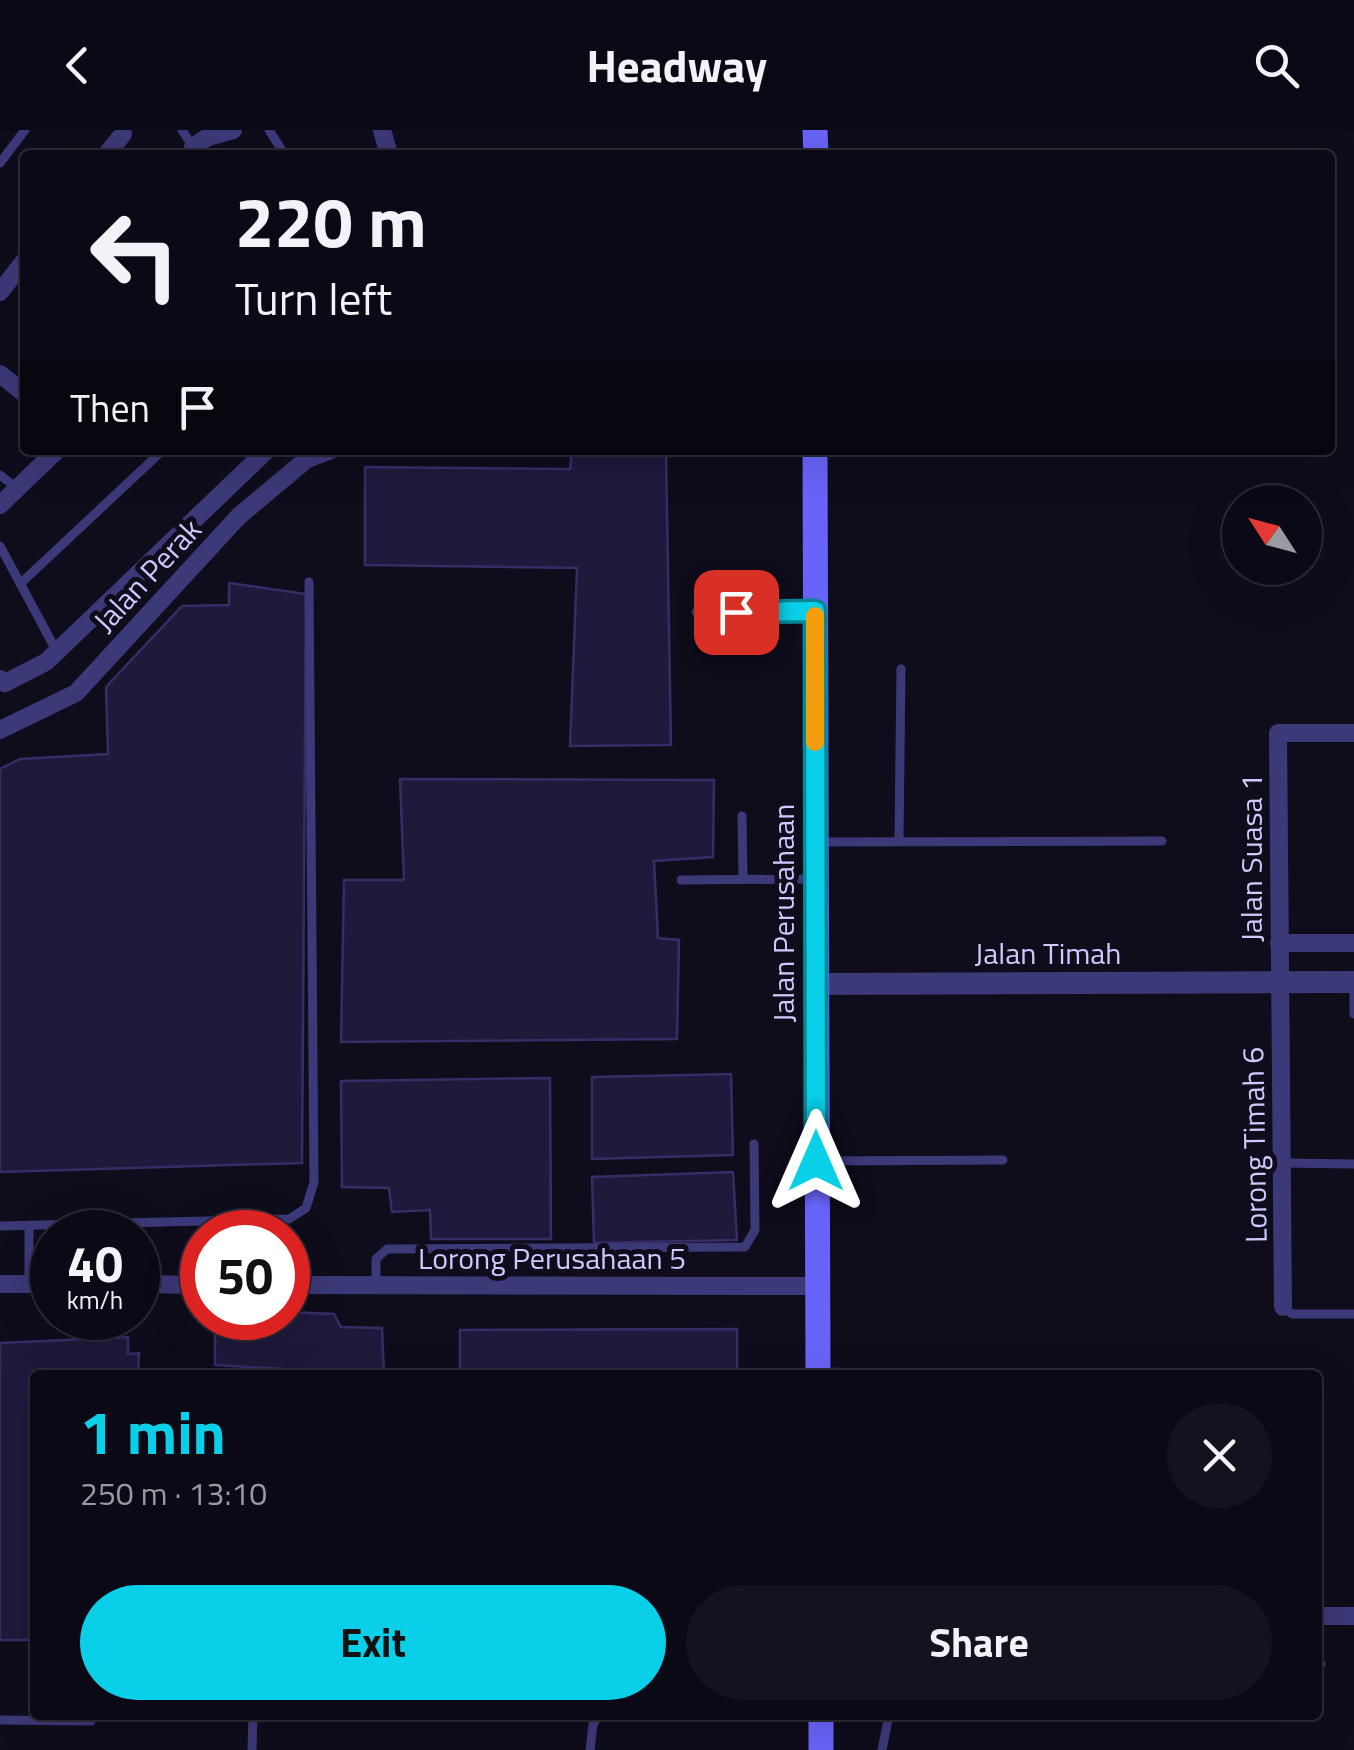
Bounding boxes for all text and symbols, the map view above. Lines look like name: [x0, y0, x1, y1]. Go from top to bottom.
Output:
text: Headway: [587, 31, 767, 99]
icon: back: [50, 38, 105, 93]
icon: search: [1249, 38, 1304, 93]
text: 220 m: [235, 168, 427, 274]
icon: left: [70, 190, 200, 320]
text: Turn left: [235, 264, 392, 332]
text: Then: [70, 379, 150, 437]
icon: arrive: [170, 380, 225, 435]
north arrow: [1222, 485, 1322, 585]
map controls: [1222, 485, 1322, 585]
street label: Jalan Perak: [82, 508, 212, 642]
pin: [694, 570, 779, 655]
icon: arrive: [709, 585, 764, 640]
street label: Jalan Suasa 1: [1228, 774, 1274, 942]
street label: Jalan Perusahaan: [760, 804, 806, 1022]
street label: Jalan Timah: [975, 930, 1121, 976]
street label: Lorong Timah 6: [1229, 1047, 1279, 1243]
position arrow: [764, 1109, 868, 1213]
speed limit sign: 50: [180, 1210, 310, 1340]
text: 40: [67, 1225, 123, 1301]
street label: Lorong Perusahaan 5: [418, 1235, 686, 1281]
text: km/h: [67, 1281, 123, 1319]
text: 1 min: [80, 1386, 226, 1477]
button: close: [1167, 1403, 1272, 1508]
text: 250 m · 13:10: [80, 1469, 267, 1517]
button: Exit: [80, 1585, 666, 1700]
button: Share: [686, 1585, 1272, 1700]

